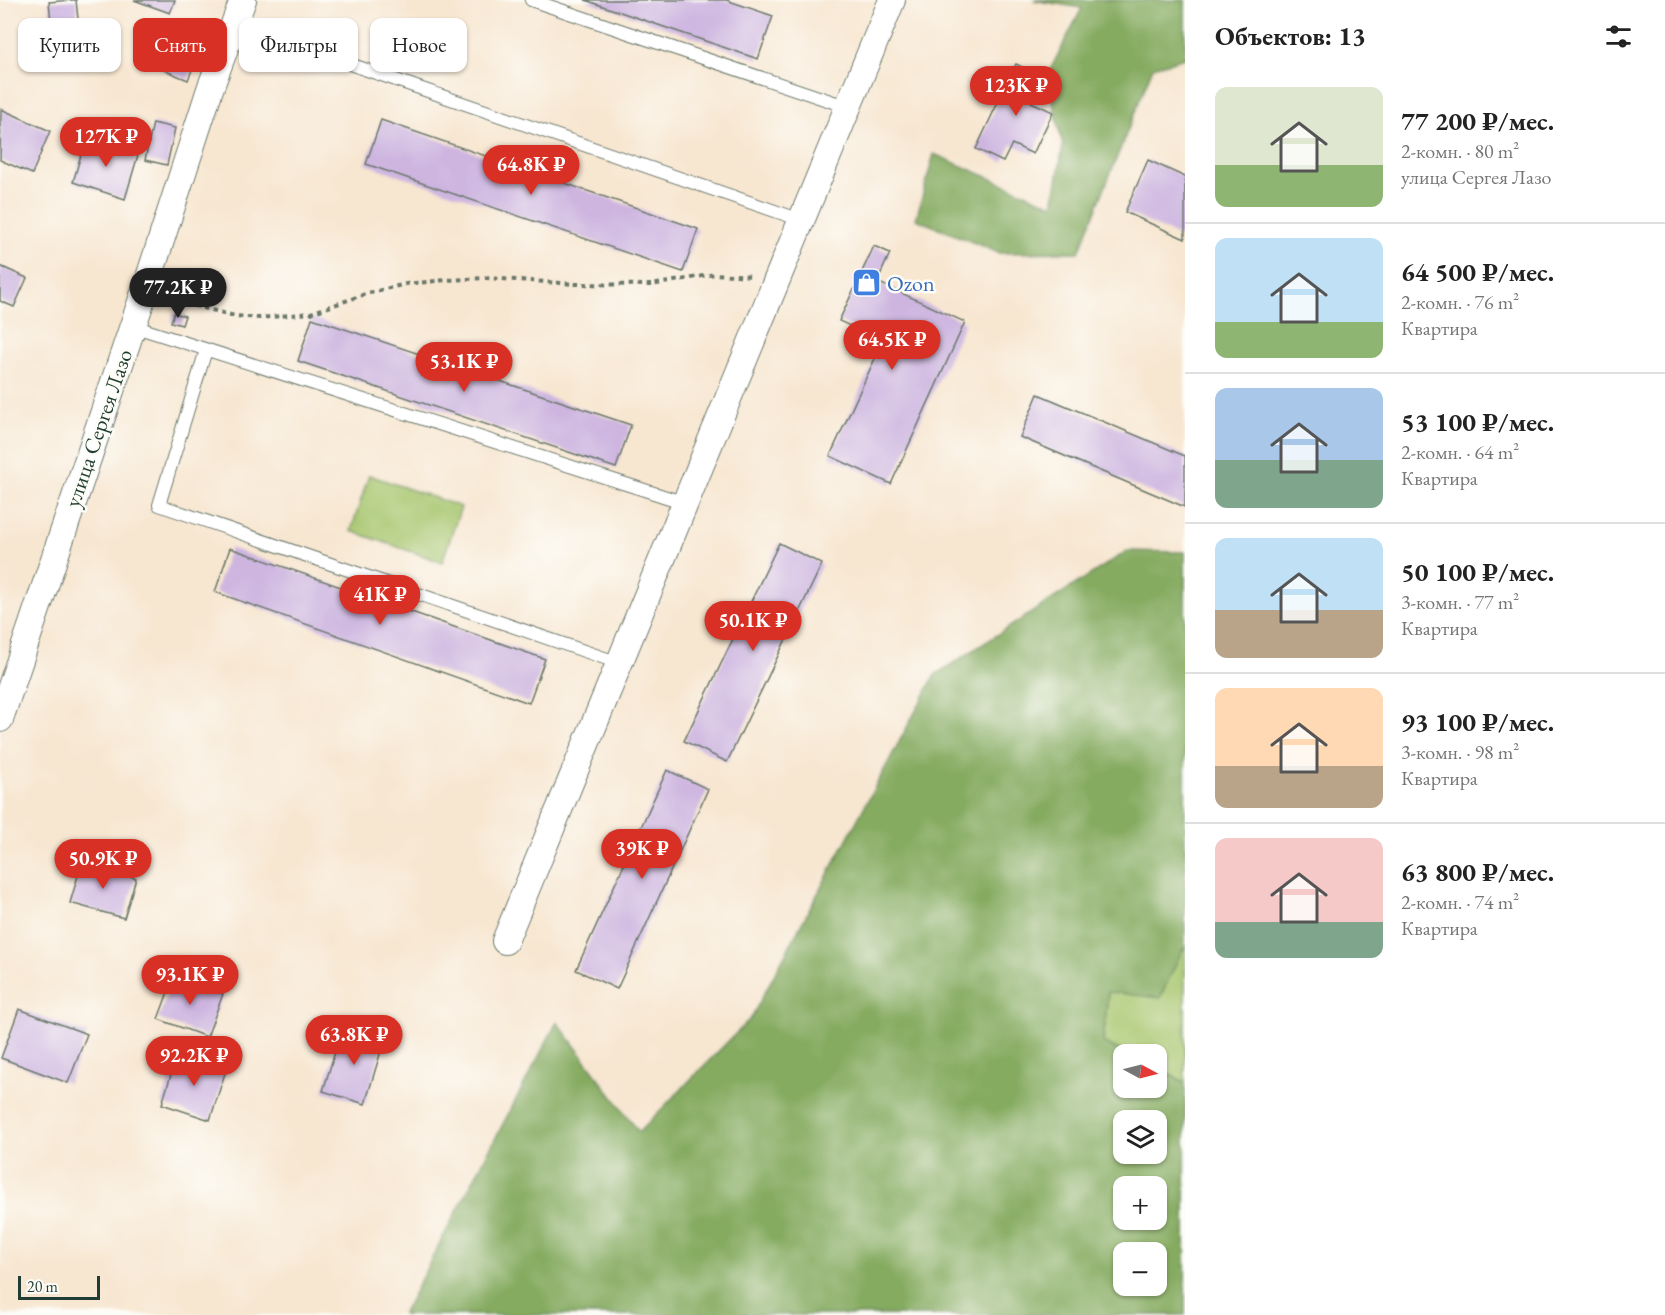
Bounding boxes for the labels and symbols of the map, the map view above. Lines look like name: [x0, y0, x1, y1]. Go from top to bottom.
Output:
pin: 123K ₽: [967, 66, 1065, 117]
pin: 127K ₽: [57, 117, 155, 168]
pin: 64.8K ₽: [476, 145, 586, 196]
shop icon: Ozon: [850, 267, 882, 299]
pin: 77.2K ₽: [123, 268, 233, 319]
place label: Ozon: [887, 269, 935, 298]
pin: 64.5K ₽: [837, 320, 947, 371]
pin: 53.1K ₽: [409, 342, 519, 393]
street label: улица Сергея Лазо: [58, 345, 139, 511]
pin: 41K ₽: [338, 575, 422, 626]
pin: 50.1K ₽: [698, 601, 808, 652]
pin: 39K ₽: [600, 829, 684, 880]
pin: 50.9K ₽: [48, 839, 158, 890]
pin: 93.1K ₽: [135, 955, 245, 1006]
pin: 63.8K ₽: [299, 1015, 409, 1066]
pin: 92.2K ₽: [139, 1036, 249, 1087]
north arrow: [1113, 1044, 1167, 1098]
scale bar: [18, 1273, 100, 1300]

